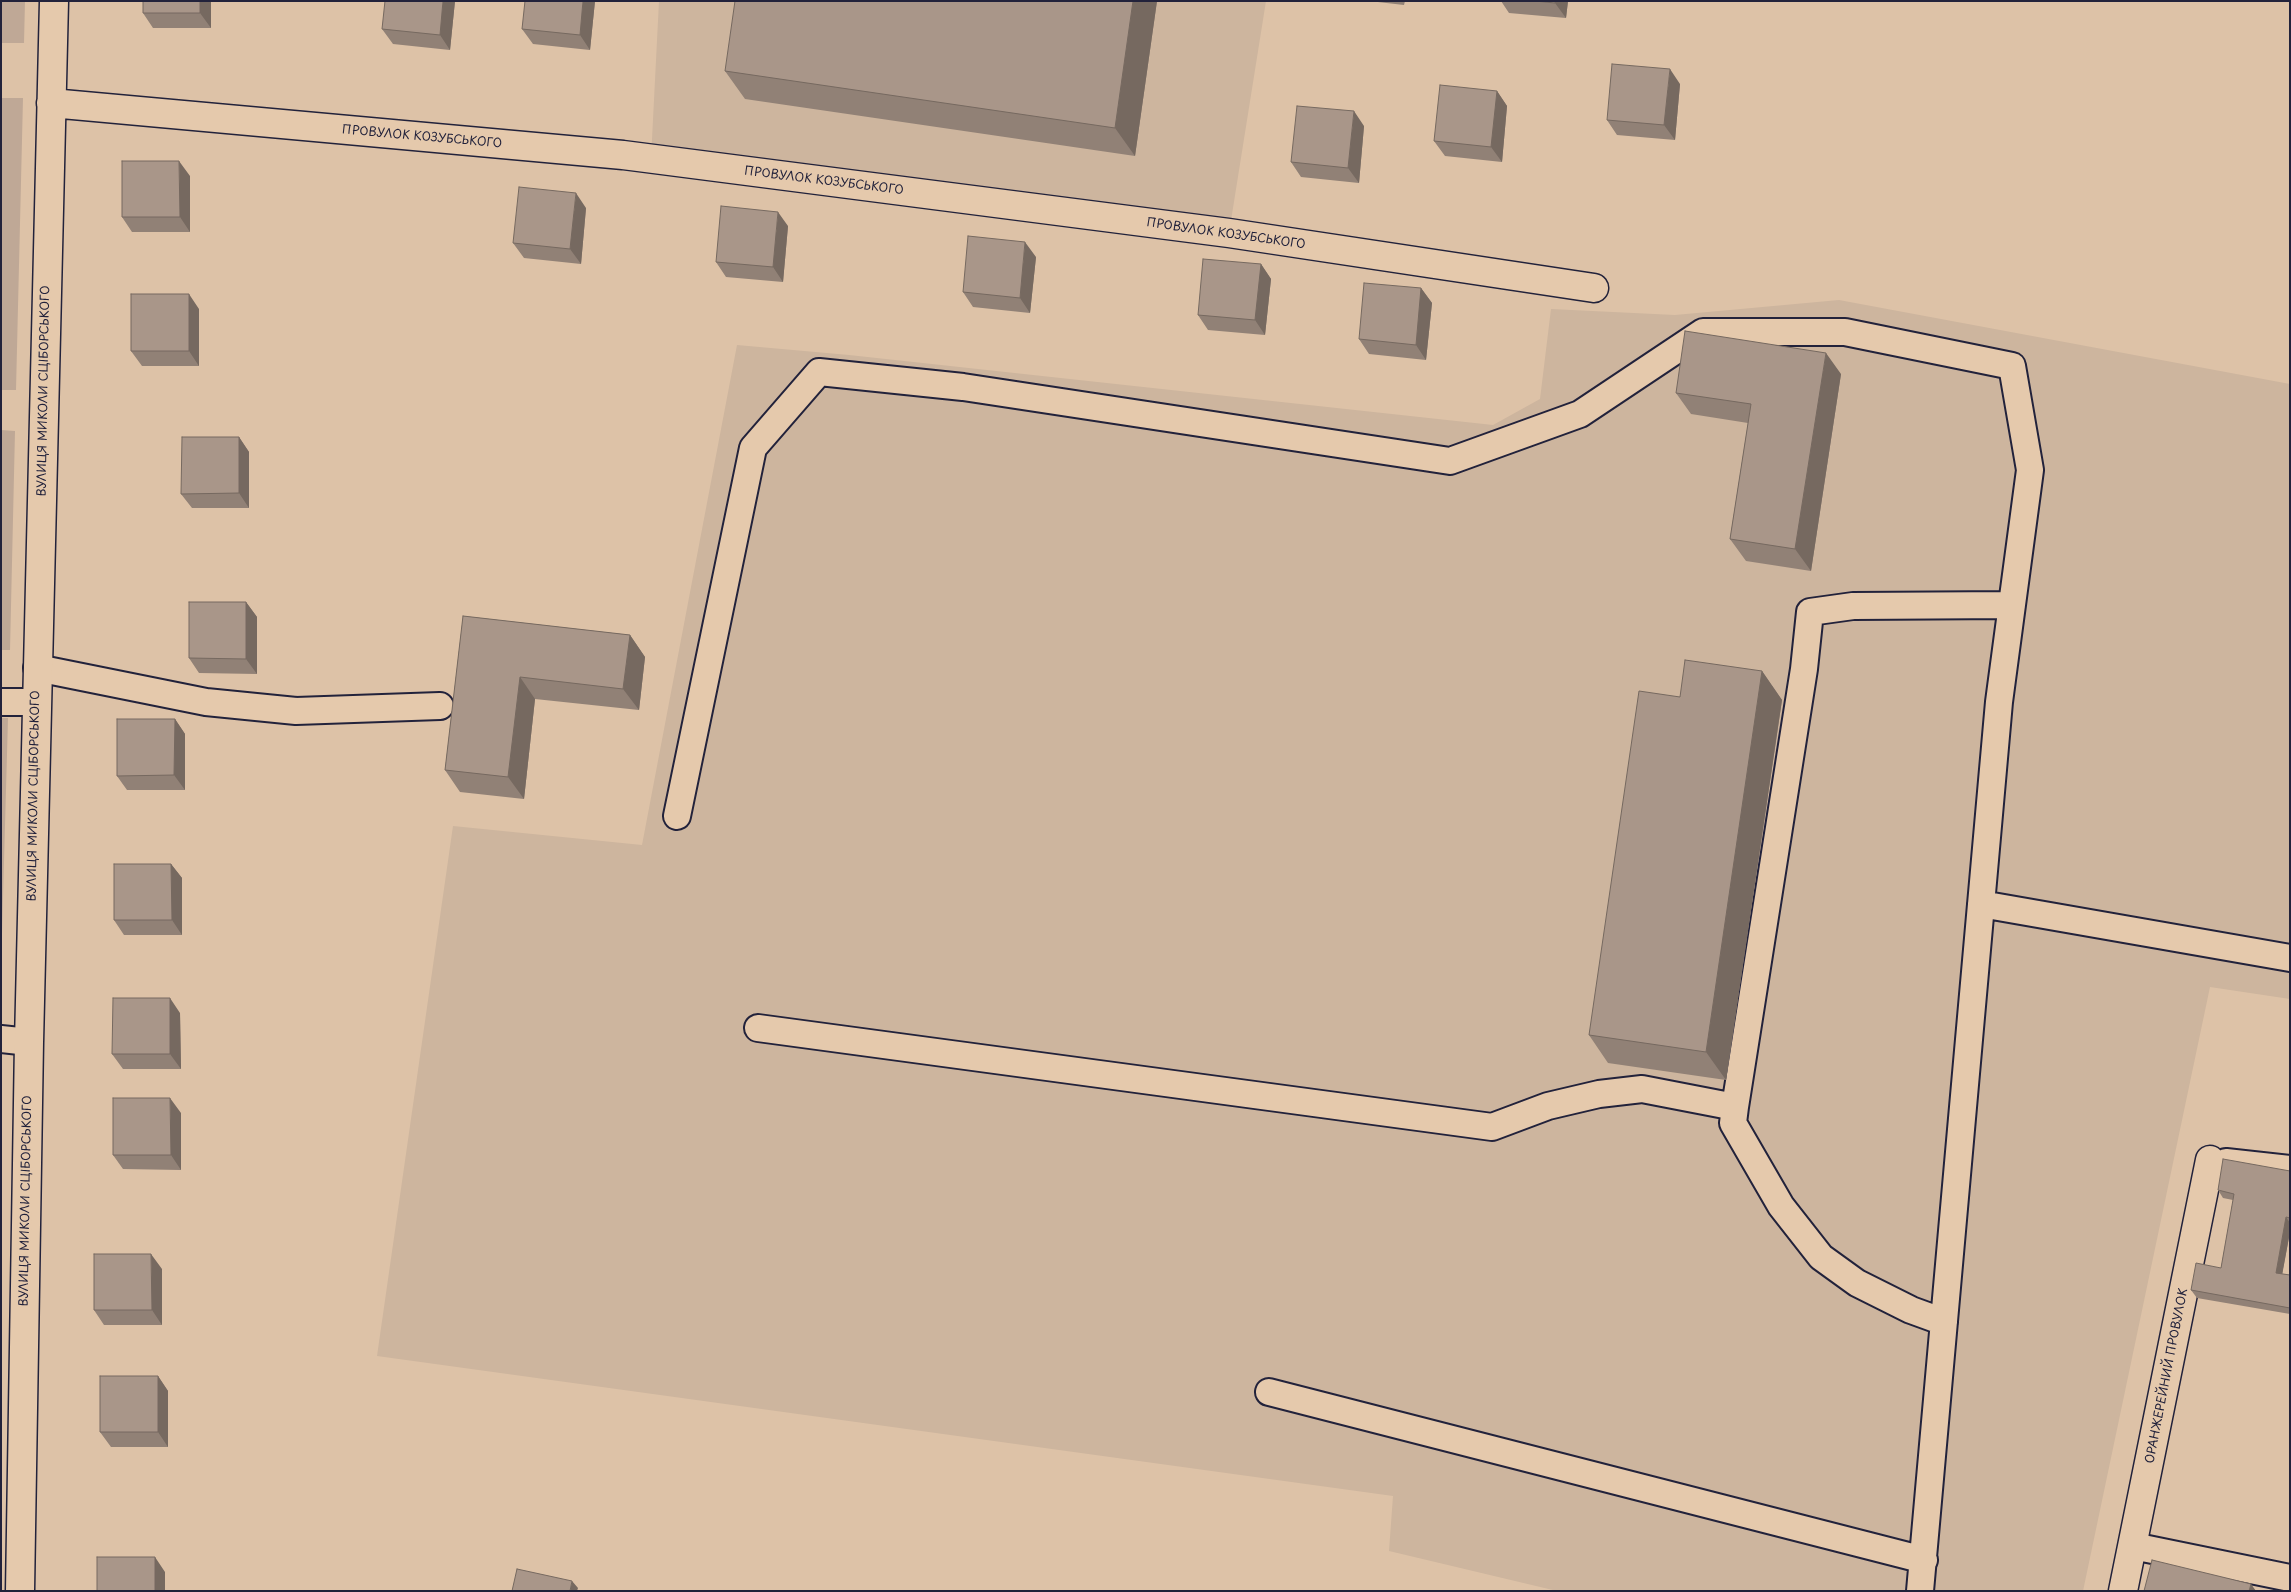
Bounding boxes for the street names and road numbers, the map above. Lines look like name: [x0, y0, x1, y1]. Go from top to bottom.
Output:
street label: ПРОВУЛОК КОЗУБСЬКОГО: [342, 123, 502, 151]
street label: ПРОВУЛОК КОЗУБСЬКОГО: [744, 164, 904, 198]
street label: ПРОВУЛОК КОЗУБСЬКОГО: [1146, 216, 1306, 252]
street label: ВУЛИЦЯ МИКОЛИ СЦІБОРСЬКОГО: [35, 285, 53, 497]
street label: ВУЛИЦЯ МИКОЛИ СЦІБОРСЬКОГО: [25, 690, 43, 902]
street label: ВУЛИЦЯ МИКОЛИ СЦІБОРСЬКОГО: [17, 1095, 35, 1307]
street label: ОРАНЖЕРЕЙНИЙ ПРОВУЛОК: [2143, 1287, 2191, 1465]

